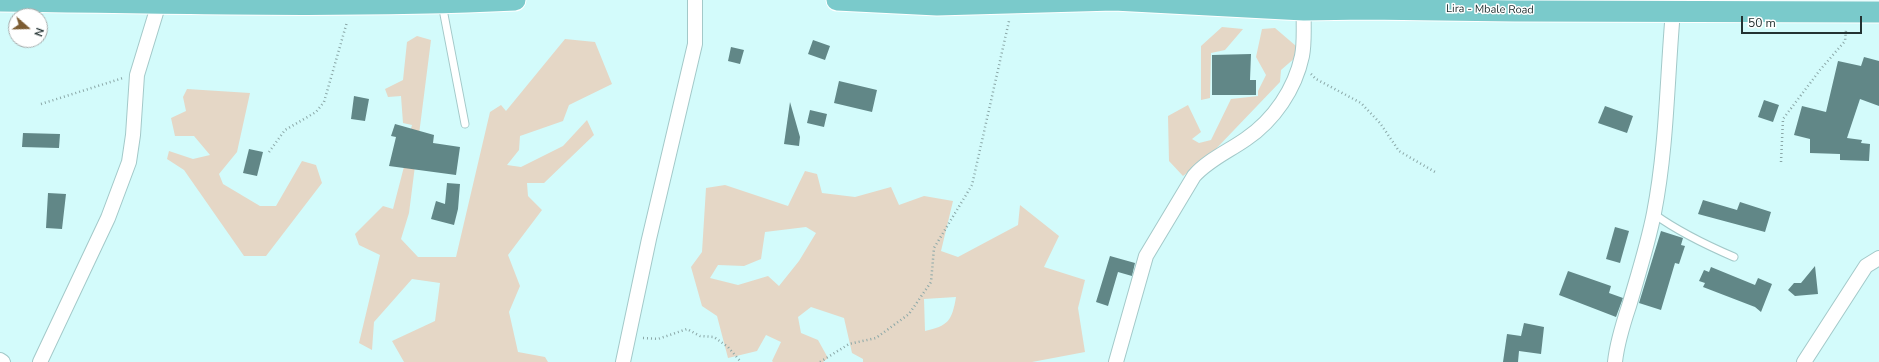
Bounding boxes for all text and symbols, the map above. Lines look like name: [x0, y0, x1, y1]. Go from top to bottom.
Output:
street label: Lira - Mbale Road: [1446, 3, 1534, 17]
north arrow: [8, 8, 48, 48]
scale bar: [1743, 8, 1864, 34]
text: 50 m: [1748, 15, 1776, 31]
text: N: [30, 25, 47, 38]

